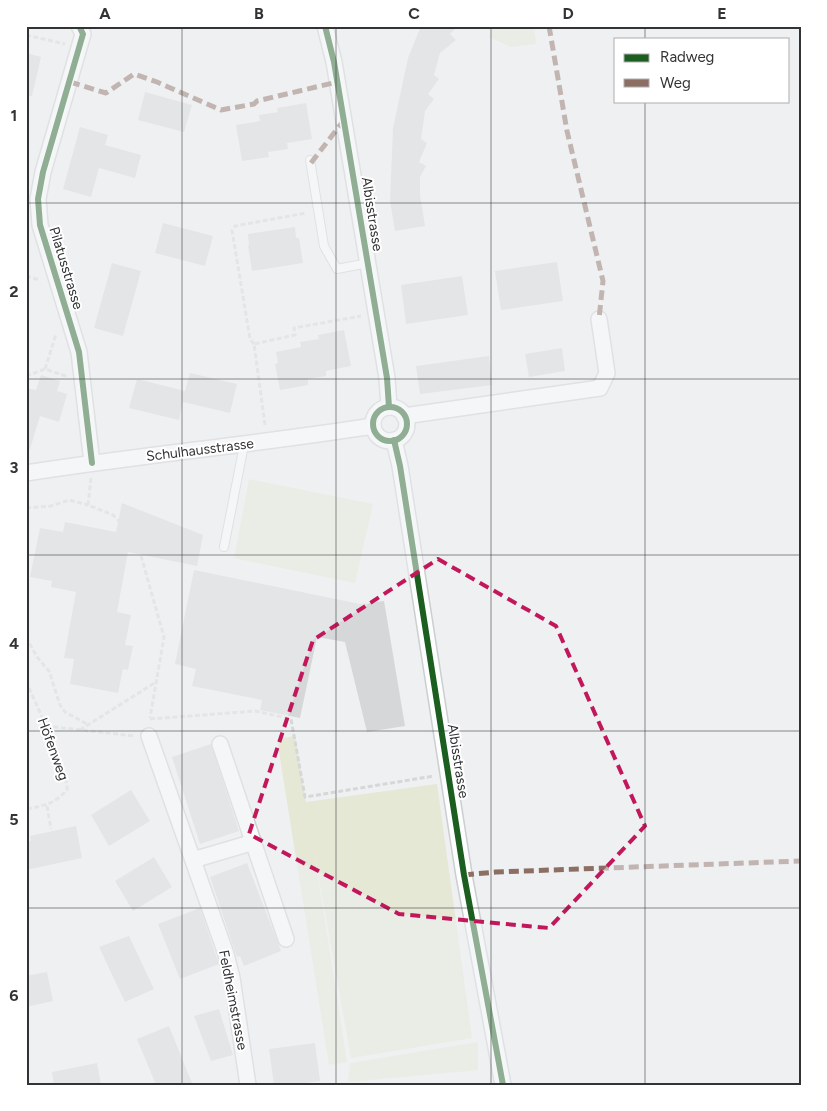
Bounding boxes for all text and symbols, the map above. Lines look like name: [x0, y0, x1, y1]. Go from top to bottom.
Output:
text: A: [99, 4, 111, 23]
text: B: [254, 4, 264, 23]
text: C: [408, 4, 420, 23]
text: D: [562, 4, 574, 23]
text: E: [717, 4, 727, 23]
legend: [614, 38, 790, 102]
text: Radweg: [660, 48, 714, 66]
text: Weg: [660, 74, 691, 92]
text: 1: [11, 106, 17, 125]
street label: Albisstrasse: [358, 176, 386, 253]
street label: Pilatusstrasse: [45, 225, 87, 312]
text: 2: [9, 282, 19, 301]
street label: Schulhausstrasse: [145, 435, 255, 465]
text: 3: [10, 458, 19, 477]
text: 4: [9, 634, 19, 653]
street label: Höfenweg: [34, 715, 72, 783]
street label: Albisstrasse: [444, 723, 472, 800]
text: 5: [9, 810, 19, 829]
street label: Feldheimstrasse: [215, 949, 251, 1052]
text: 6: [9, 986, 19, 1005]

